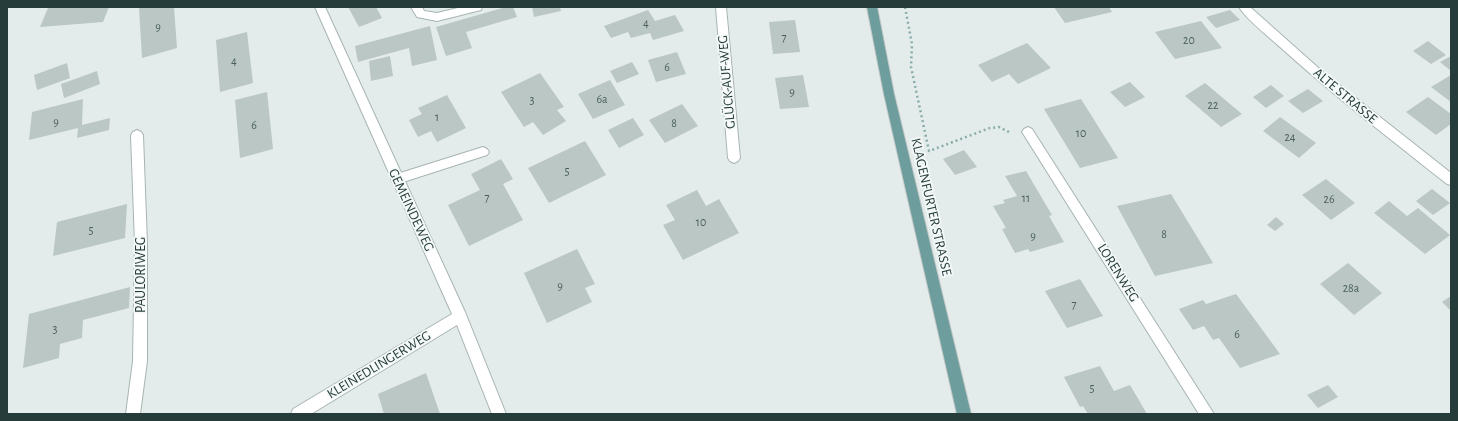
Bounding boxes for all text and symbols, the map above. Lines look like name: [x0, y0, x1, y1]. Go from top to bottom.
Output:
house number: 4: [643, 17, 649, 29]
house number: 9: [155, 21, 161, 33]
house number: 7: [781, 31, 787, 43]
house number: 20: [1183, 34, 1195, 46]
street label: GLÜCK-AUF-WEG: [713, 35, 738, 130]
house number: 4: [231, 55, 237, 67]
house number: 6: [664, 61, 670, 73]
street label: ALTE STRASSE: [1311, 65, 1380, 127]
house number: 9: [789, 86, 795, 98]
house number: 6a: [596, 93, 608, 105]
house number: 3: [530, 94, 535, 106]
house number: 22: [1208, 99, 1219, 111]
house number: 1: [435, 111, 439, 123]
house number: 9: [53, 116, 59, 128]
house number: 8: [671, 117, 677, 129]
house number: 6: [251, 119, 257, 131]
house number: 10: [1076, 127, 1086, 139]
house number: 24: [1284, 131, 1296, 143]
street label: KLAGENFURTER STRASSE: [908, 137, 954, 277]
house number: 5: [564, 165, 570, 177]
street label: GEMEINDEWEG: [386, 166, 436, 254]
house number: 7: [484, 191, 490, 203]
house number: 11: [1022, 192, 1030, 204]
house number: 26: [1323, 193, 1335, 205]
house number: 10: [696, 216, 706, 228]
house number: 5: [88, 224, 94, 236]
house number: 8: [1161, 228, 1167, 240]
house number: 9: [1030, 230, 1036, 242]
street label: PAULORIWEG: [134, 237, 148, 313]
street label: LORENWEG: [1095, 242, 1141, 304]
house number: 9: [557, 280, 563, 292]
house number: 28a: [1343, 282, 1360, 294]
house number: 7: [1071, 298, 1077, 310]
house number: 3: [53, 323, 58, 335]
house number: 6: [1234, 328, 1240, 340]
street label: KLEINEDLINGERWEG: [325, 329, 433, 401]
house number: 5: [1089, 382, 1095, 394]

